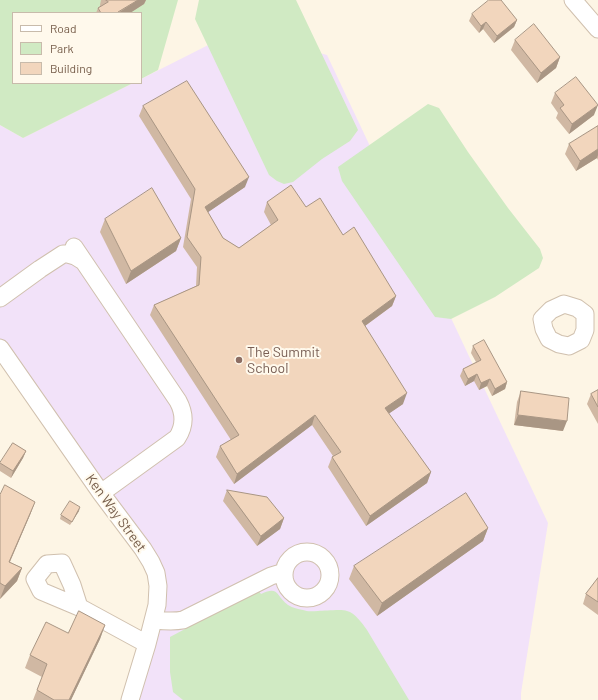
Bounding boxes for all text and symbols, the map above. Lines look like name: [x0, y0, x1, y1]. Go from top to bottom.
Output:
legend: [12, 12, 142, 84]
text: Road: [50, 21, 77, 35]
text: Park: [50, 41, 74, 55]
text: Building: [50, 61, 92, 75]
place label: The Summit School: [247, 344, 320, 376]
marker: The Summit School: [234, 355, 244, 365]
street label: Ken Way Street: [82, 471, 150, 555]

